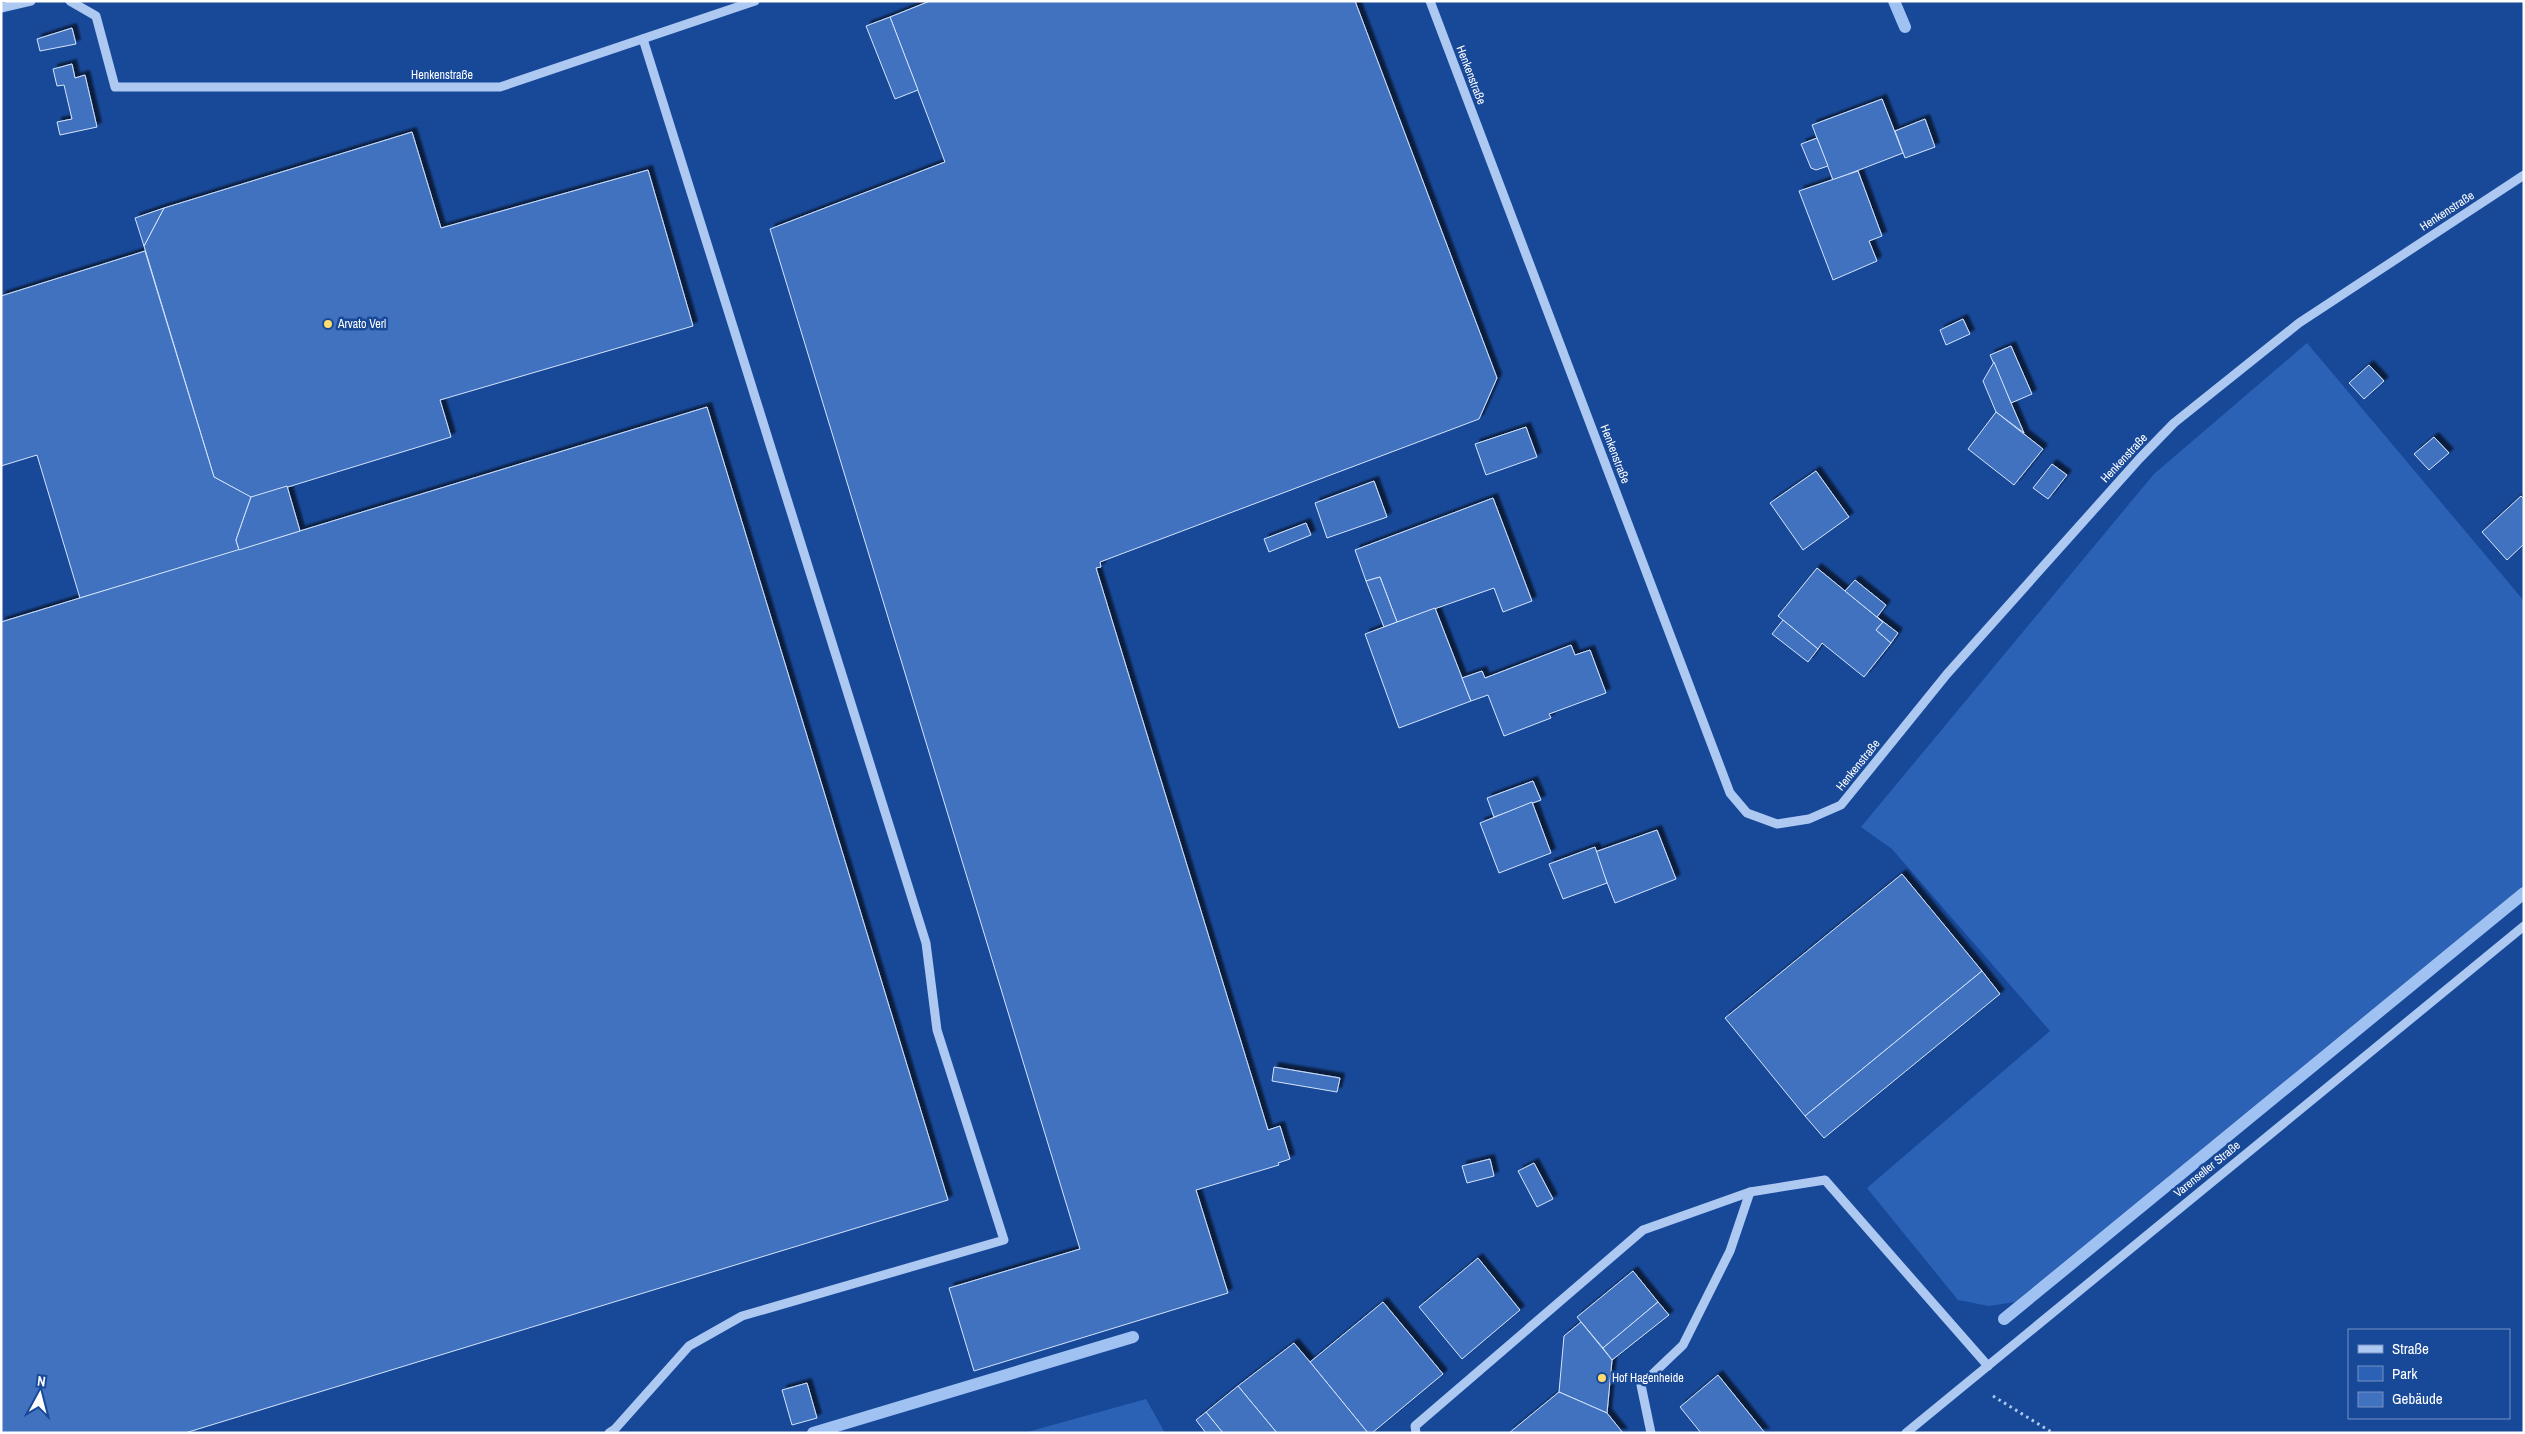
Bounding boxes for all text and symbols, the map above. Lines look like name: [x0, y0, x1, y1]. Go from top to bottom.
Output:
street label: Henkenstraße: [1452, 43, 1490, 107]
street label: Henkenstraße: [411, 67, 473, 83]
street label: Henkenstraße: [2417, 187, 2477, 235]
place label: Arvato Verl: [337, 316, 386, 332]
marker: Arvato Verl: [322, 318, 334, 330]
street label: Henkenstraße: [1596, 422, 1634, 486]
street label: Henkenstraße: [2097, 430, 2151, 486]
street label: Henkenstraße: [1832, 736, 1884, 794]
street label: Varenseller Straße: [2170, 1137, 2244, 1201]
legend: [2348, 1329, 2510, 1419]
text: Straße: [2392, 1338, 2429, 1359]
text: Park: [2392, 1363, 2418, 1384]
north arrow: [15, 1369, 65, 1419]
place label: Hof Hagenheide: [1612, 1370, 1684, 1386]
text: N: [36, 1372, 47, 1391]
marker: Hof Hagenheide: [1596, 1372, 1608, 1384]
text: Gebäude: [2392, 1388, 2443, 1409]

